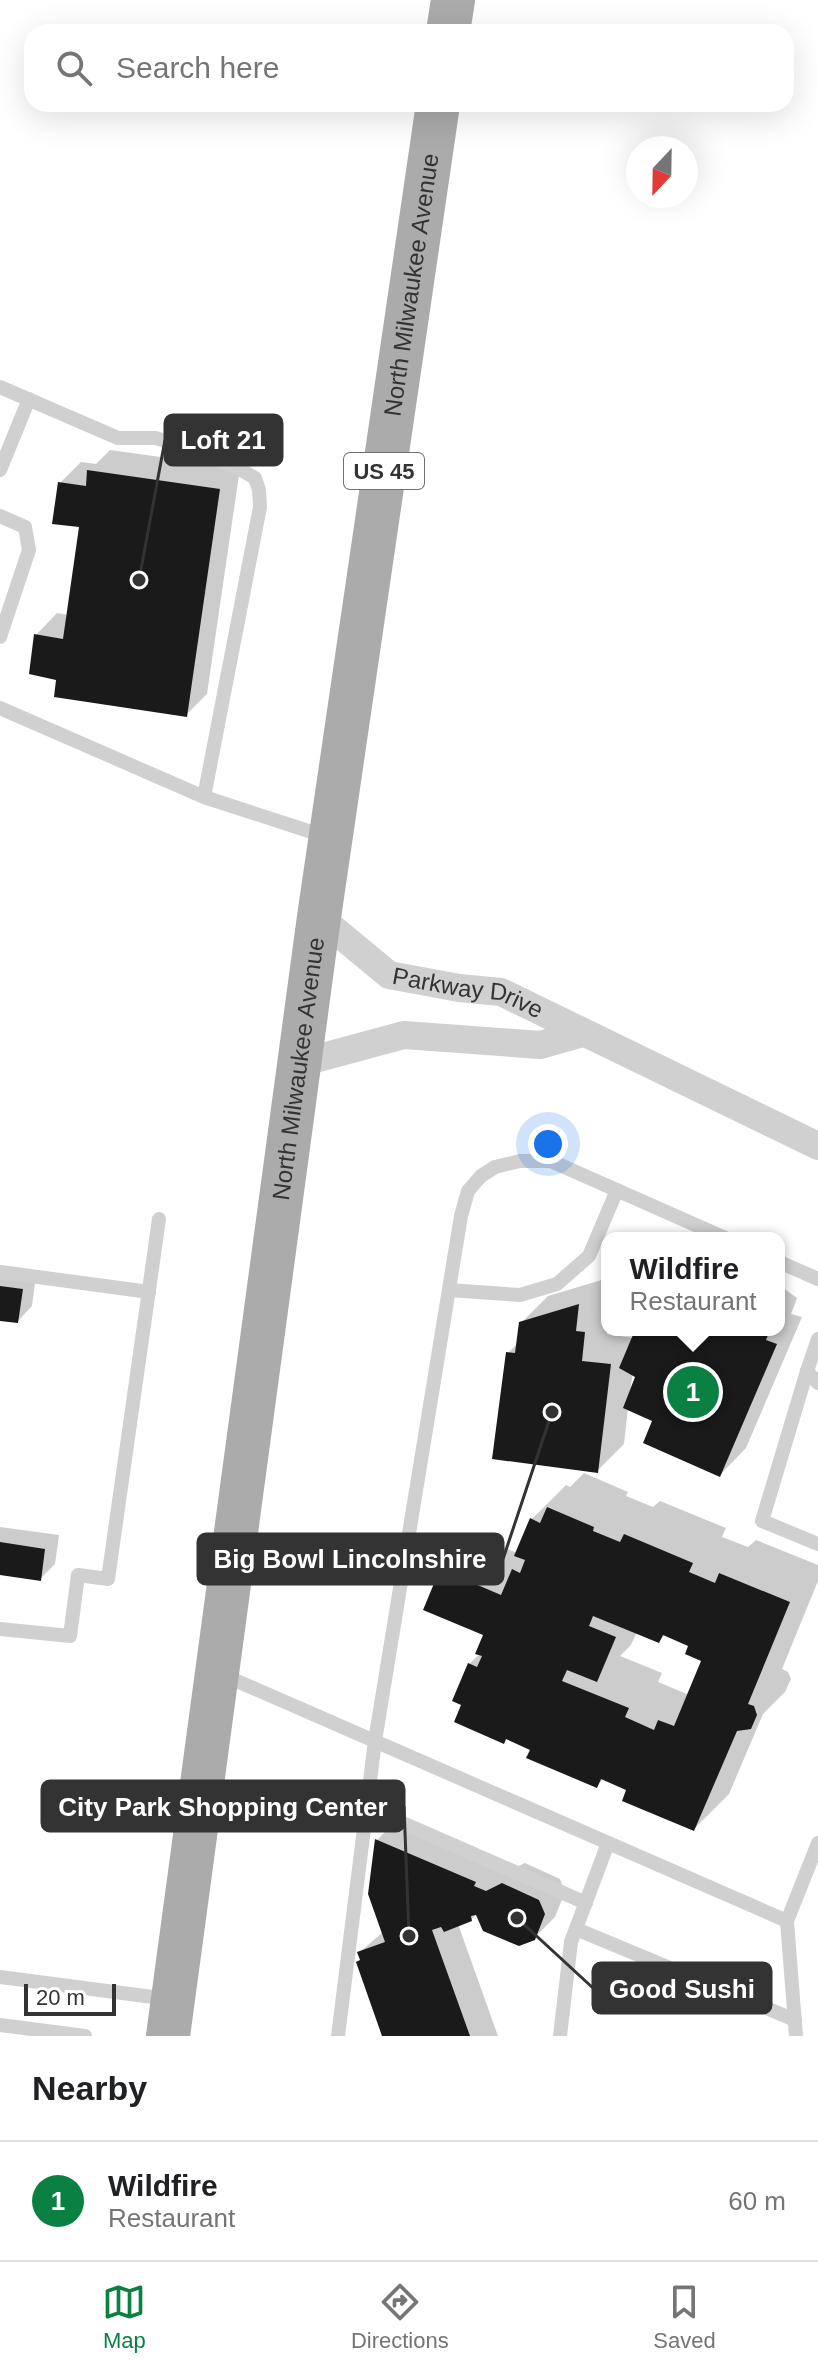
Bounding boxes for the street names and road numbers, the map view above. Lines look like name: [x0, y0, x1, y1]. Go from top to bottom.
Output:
street label: North Milwaukee Avenue: [378, 152, 444, 418]
road number: US 45: [344, 453, 424, 489]
street label: North Milwaukee Avenue: [267, 935, 329, 1202]
street label: Parkway Drive: [390, 962, 548, 1023]

